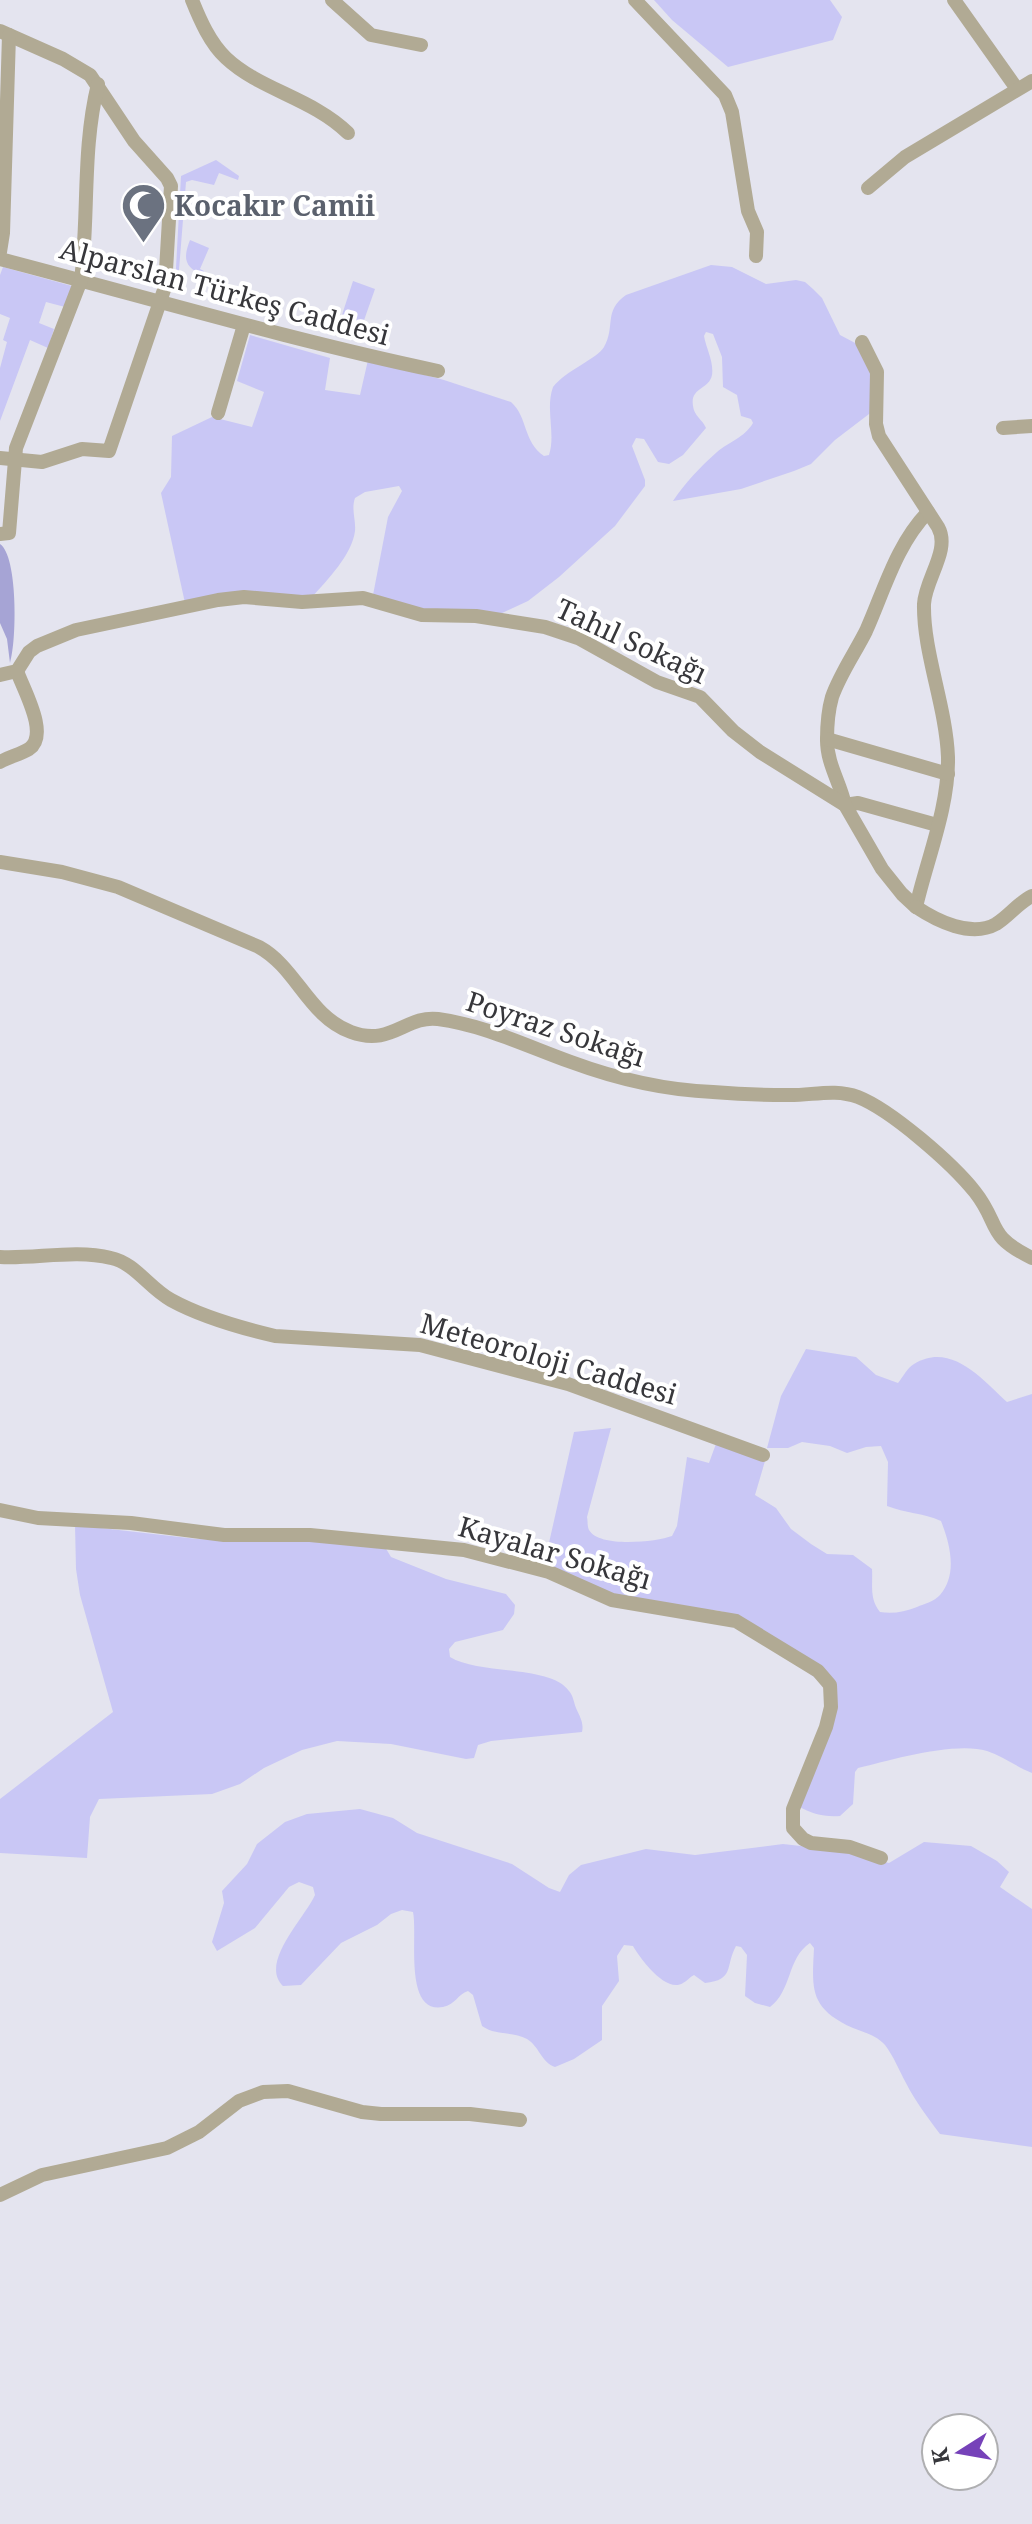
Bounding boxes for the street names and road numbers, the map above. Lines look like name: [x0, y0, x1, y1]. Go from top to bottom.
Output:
street label: Alparslan Türkeş Caddesi: [56, 229, 394, 353]
street label: Tahıl Sokağı: [550, 588, 714, 692]
street label: Poyraz Sokağı: [462, 981, 650, 1075]
street label: Meteoroloji Caddesi: [416, 1303, 682, 1413]
street label: Kayalar Sokağı: [454, 1506, 656, 1598]

